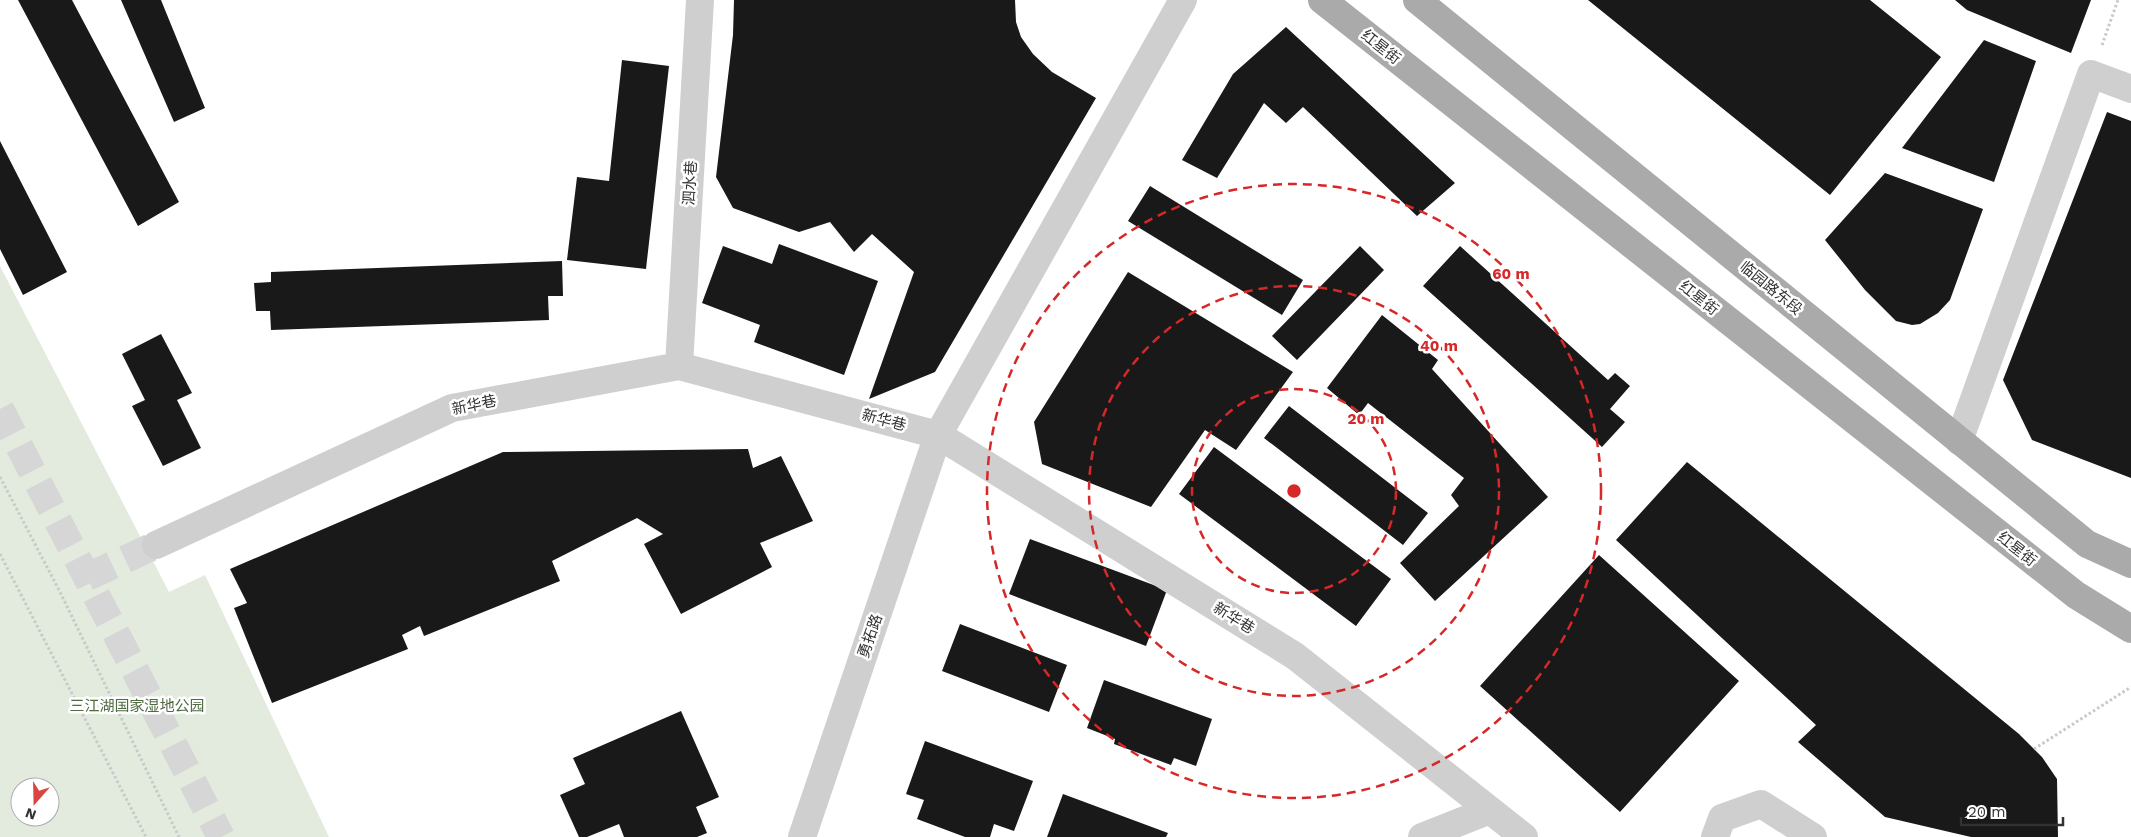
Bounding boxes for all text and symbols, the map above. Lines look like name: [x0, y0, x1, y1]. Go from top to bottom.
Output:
street label: 红星街: [1358, 26, 1404, 68]
street label: 泗水巷: [680, 160, 700, 206]
street label: 临园路东段: [1736, 257, 1806, 319]
text: 60 m: [1492, 265, 1530, 283]
street label: 红星街: [1676, 277, 1722, 319]
text: 40 m: [1420, 337, 1458, 355]
street label: 新华巷: [450, 392, 498, 418]
street label: 新华巷: [860, 405, 908, 435]
text: 20 m: [1347, 410, 1385, 428]
centre of rings: [1285, 482, 1303, 500]
street label: 红星街: [1994, 528, 2040, 570]
street label: 新华巷: [1210, 598, 1258, 638]
street label: 勇拓路: [854, 612, 886, 660]
park label: 三江湖国家湿地公园: [69, 697, 205, 715]
north arrow: [10, 777, 60, 827]
scale bar: [1961, 794, 2064, 826]
text: 20 m: [1968, 803, 2006, 821]
text: N: [23, 805, 38, 824]

